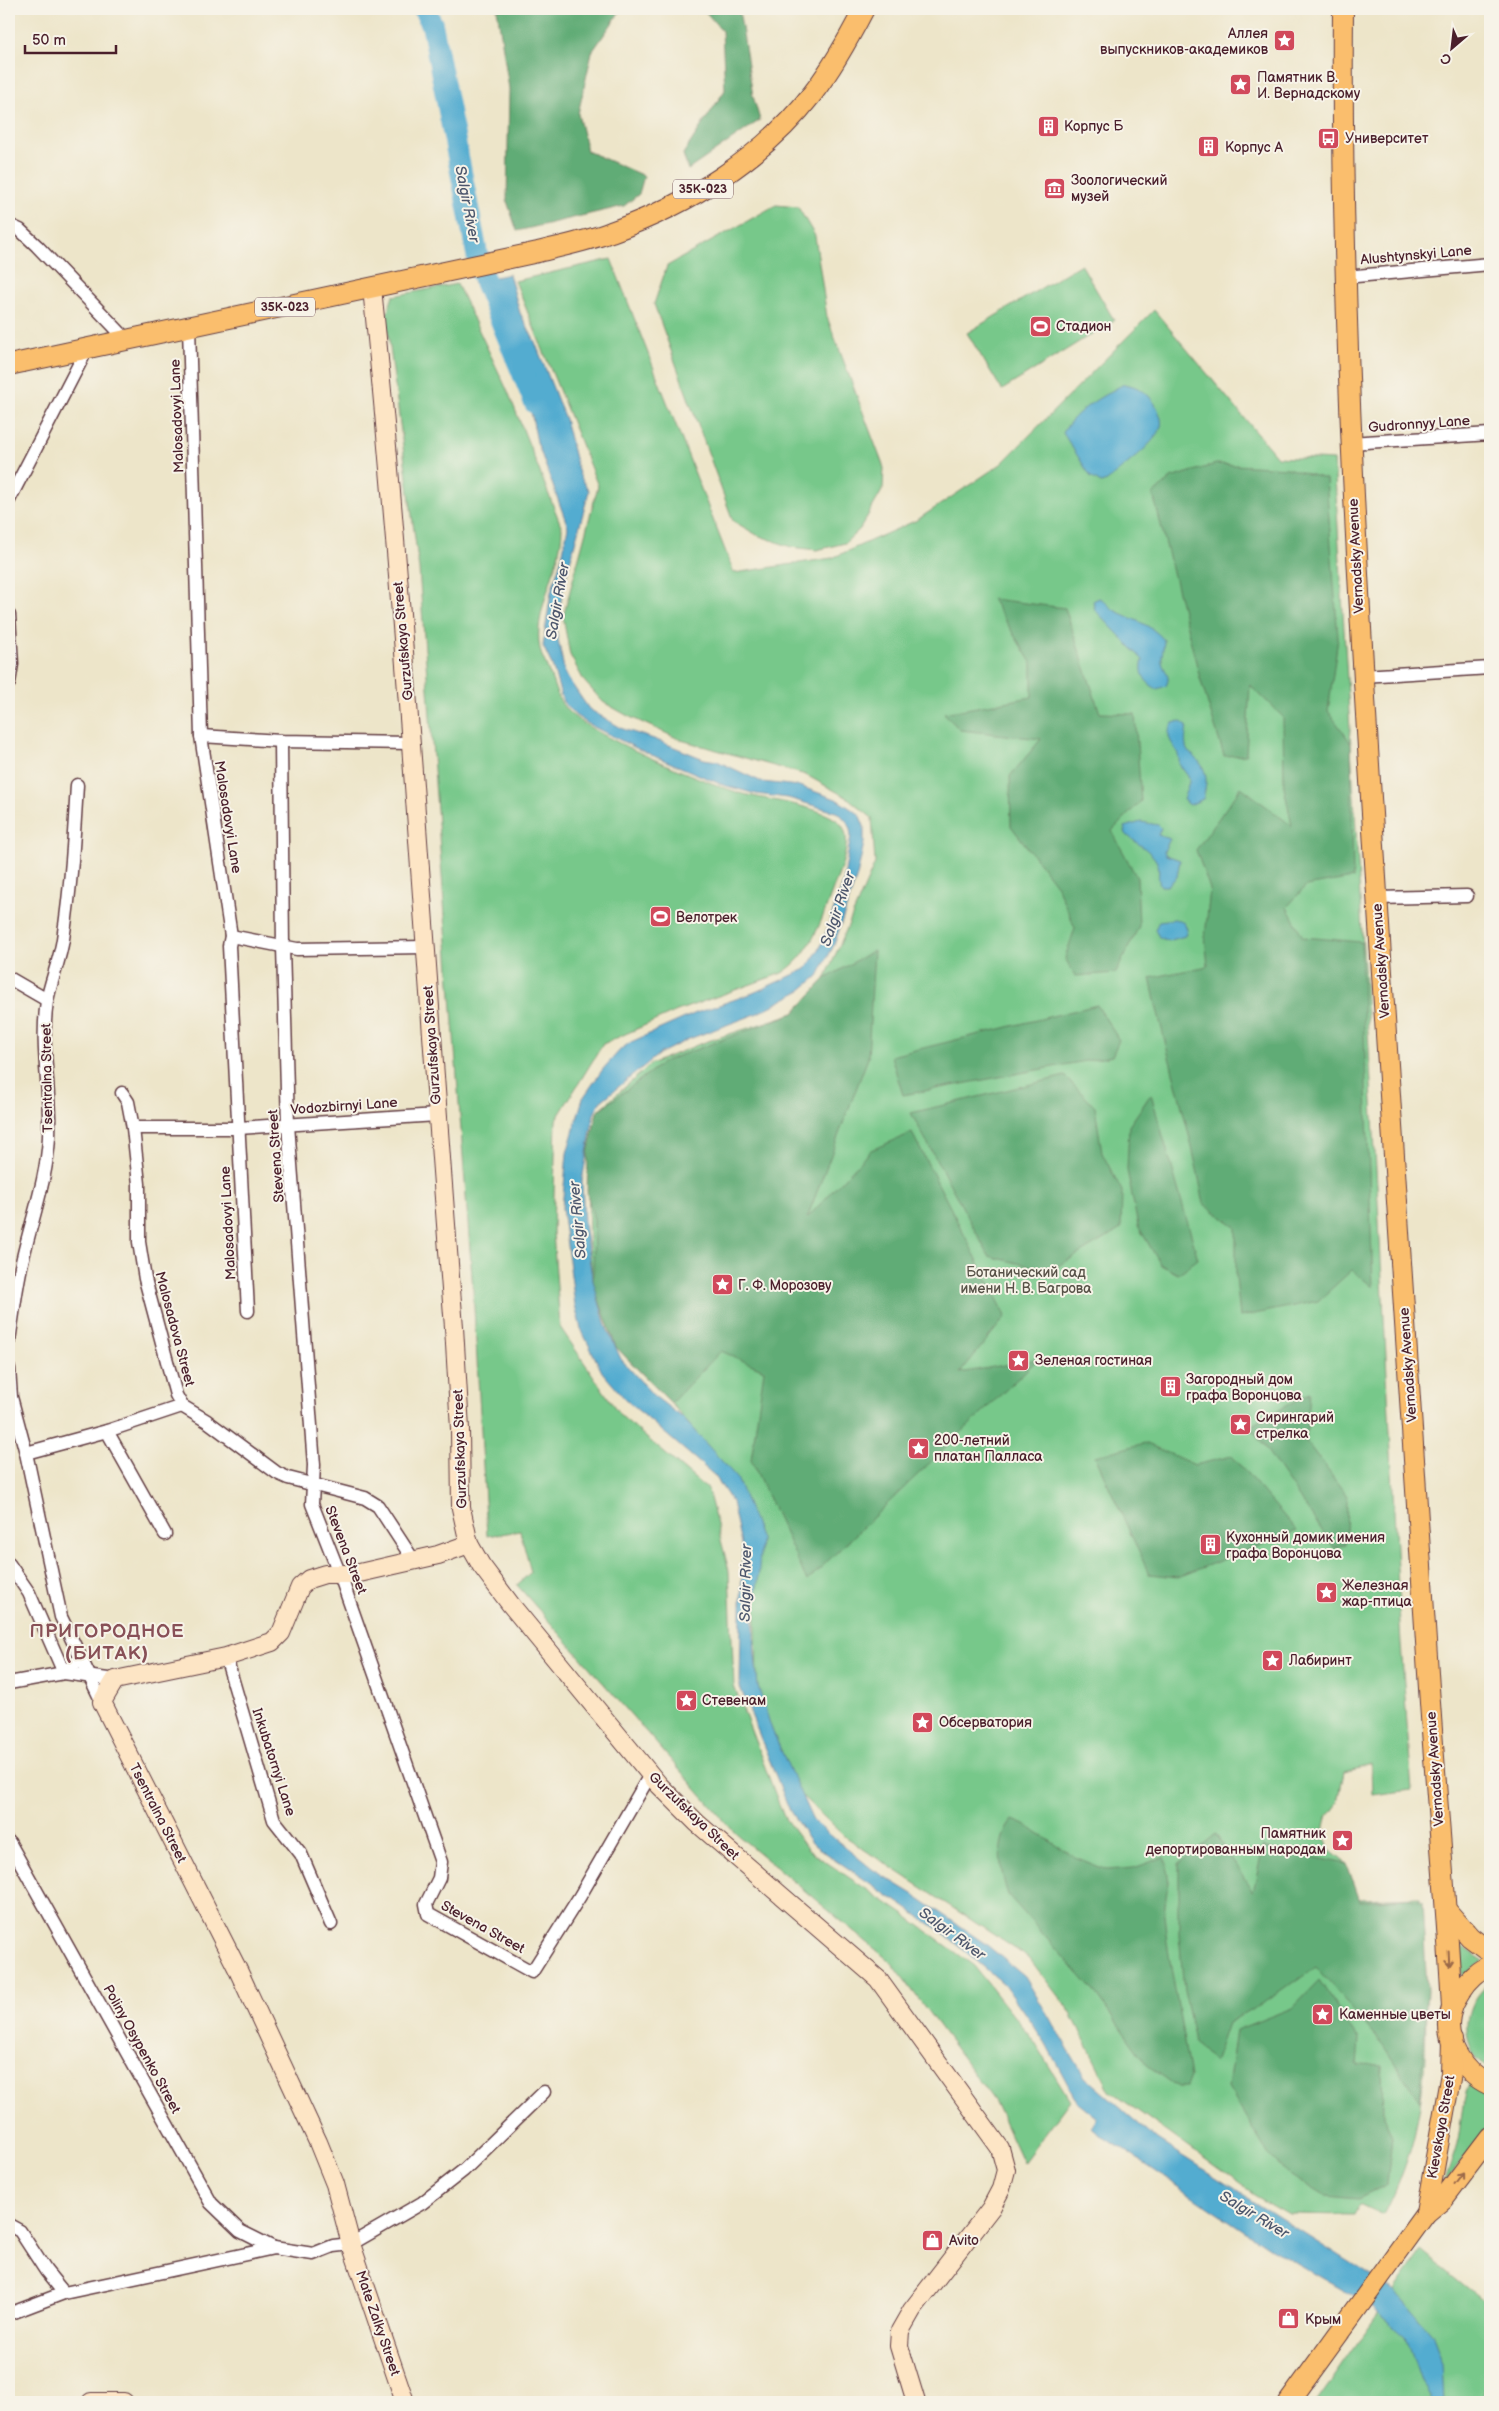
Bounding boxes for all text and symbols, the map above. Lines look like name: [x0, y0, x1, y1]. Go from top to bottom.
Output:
scale bar: [25, 22, 116, 54]
north arrow: [1426, 22, 1476, 72]
place label: Аллея выпускников-академиков: [1100, 25, 1269, 58]
place icon: Аллея выпускников-академиков: [1272, 29, 1296, 53]
text: 50 m: [32, 31, 66, 50]
text: С: [1438, 49, 1454, 69]
place label: Памятник В. И. Вернадскому: [1257, 69, 1361, 102]
place icon: Памятник В. И. Вернадскому: [1229, 73, 1253, 97]
building icon: Корпус Б: [1036, 114, 1060, 138]
place label: Корпус Б: [1064, 118, 1123, 135]
bus stop icon: Университет: [1317, 126, 1341, 150]
place label: Университет: [1345, 130, 1429, 147]
building icon: Корпус А: [1197, 135, 1221, 159]
place label: Корпус А: [1225, 139, 1283, 156]
water label: Salgir River: [450, 164, 484, 245]
place label: Зоологический музей: [1071, 172, 1167, 205]
museum icon: Зоологический музей: [1043, 176, 1067, 200]
road number: 35К-023: [673, 180, 733, 198]
street label: Alushtynskyi Lane: [1360, 242, 1472, 268]
road number: 35К-023: [255, 298, 315, 316]
sports icon: Стадион: [1028, 314, 1052, 338]
place label: Стадион: [1056, 318, 1112, 335]
street label: Malosadovyi Lane: [167, 359, 187, 473]
street label: Gudronnyy Lane: [1367, 412, 1471, 436]
street label: Vernadsky Avenue: [1345, 498, 1367, 614]
water label: Salgir River: [542, 560, 574, 641]
street label: Gurzufskaya Street: [389, 580, 417, 701]
street label: Malosadovyi Lane: [211, 759, 245, 875]
water label: Salgir River: [816, 868, 860, 949]
street label: Vernadsky Avenue: [1369, 903, 1393, 1019]
sports icon: Велотрек: [648, 905, 672, 929]
place label: Велотрек: [676, 909, 738, 926]
street label: Gurzufskaya Street: [419, 984, 445, 1105]
street label: Tsentralna Street: [38, 1022, 56, 1133]
street label: Vodozbirnyi Lane: [290, 1094, 398, 1118]
street label: Stevena Street: [264, 1108, 288, 1203]
street label: Malosadovyi Lane: [217, 1166, 239, 1280]
water label: Salgir River: [565, 1179, 591, 1260]
park label: Ботанический сад имени Н. В. Багрова: [961, 1264, 1092, 1297]
street label: Malosadova Street: [151, 1270, 199, 1389]
place icon: Г. Ф. Морозову: [710, 1273, 734, 1297]
place label: Г. Ф. Морозову: [738, 1277, 832, 1294]
street label: Vernadsky Avenue: [1396, 1307, 1420, 1423]
place icon: Зеленая гостиная: [1007, 1348, 1031, 1372]
place label: Зеленая гостиная: [1035, 1352, 1152, 1369]
place label: Загородный дом графа Воронцова: [1186, 1371, 1303, 1404]
building icon: Загородный дом графа Воронцова: [1158, 1375, 1182, 1399]
street label: Gurzufskaya Street: [449, 1388, 471, 1509]
place label: Сирингарий стрелка: [1256, 1409, 1334, 1442]
place icon: Сирингарий стрелка: [1228, 1413, 1252, 1437]
place label: 200-летний платан Палласа: [934, 1432, 1043, 1465]
place icon: 200-летний платан Палласа: [906, 1436, 930, 1460]
street label: Stevena Street: [321, 1503, 371, 1597]
place label: Кухонный домик имения графа Воронцова: [1226, 1529, 1385, 1562]
building icon: Кухонный домик имения графа Воронцова: [1198, 1533, 1222, 1557]
water label: Salgir River: [736, 1542, 756, 1622]
place label: Железная жар-птица: [1342, 1577, 1412, 1610]
place icon: Железная жар-птица: [1314, 1581, 1338, 1605]
district label: ПРИГОРОДНОЕ (БИТАК): [30, 1620, 184, 1665]
place icon: Лабиринт: [1261, 1648, 1285, 1672]
place label: Лабиринт: [1288, 1652, 1352, 1669]
place icon: Стевенам: [674, 1688, 698, 1712]
place label: Стевенам: [702, 1692, 766, 1709]
street label: Inkubatornyi Lane: [249, 1706, 299, 1818]
place icon: Обсерватория: [911, 1710, 935, 1734]
street label: Vernadsky Avenue: [1423, 1711, 1447, 1827]
place label: Обсерватория: [939, 1714, 1032, 1731]
street label: Tsentralna Street: [126, 1760, 191, 1866]
street label: Gurzufskaya Street: [645, 1768, 743, 1864]
place label: Памятник депортированным народам: [1146, 1825, 1327, 1858]
place icon: Памятник депортированным народам: [1330, 1829, 1354, 1853]
street label: Stevena Street: [438, 1897, 528, 1957]
water label: Salgir River: [915, 1903, 990, 1965]
one-way arrow: [1445, 1951, 1454, 1967]
street label: Poliny Osypenko Street: [100, 1982, 185, 2117]
place icon: Каменные цветы: [1311, 2002, 1335, 2026]
place label: Каменные цветы: [1339, 2006, 1451, 2023]
street label: Kievskaya Street: [1424, 2073, 1459, 2180]
one-way arrow: [1454, 2171, 1464, 2185]
water label: Salgir River: [1216, 2187, 1294, 2244]
shop icon: Avito: [921, 2228, 945, 2252]
place label: Avito: [949, 2232, 979, 2249]
street label: Mate Zalky Street: [352, 2268, 404, 2378]
shop icon: Крым: [1277, 2307, 1301, 2331]
place label: Крым: [1305, 2311, 1341, 2328]

